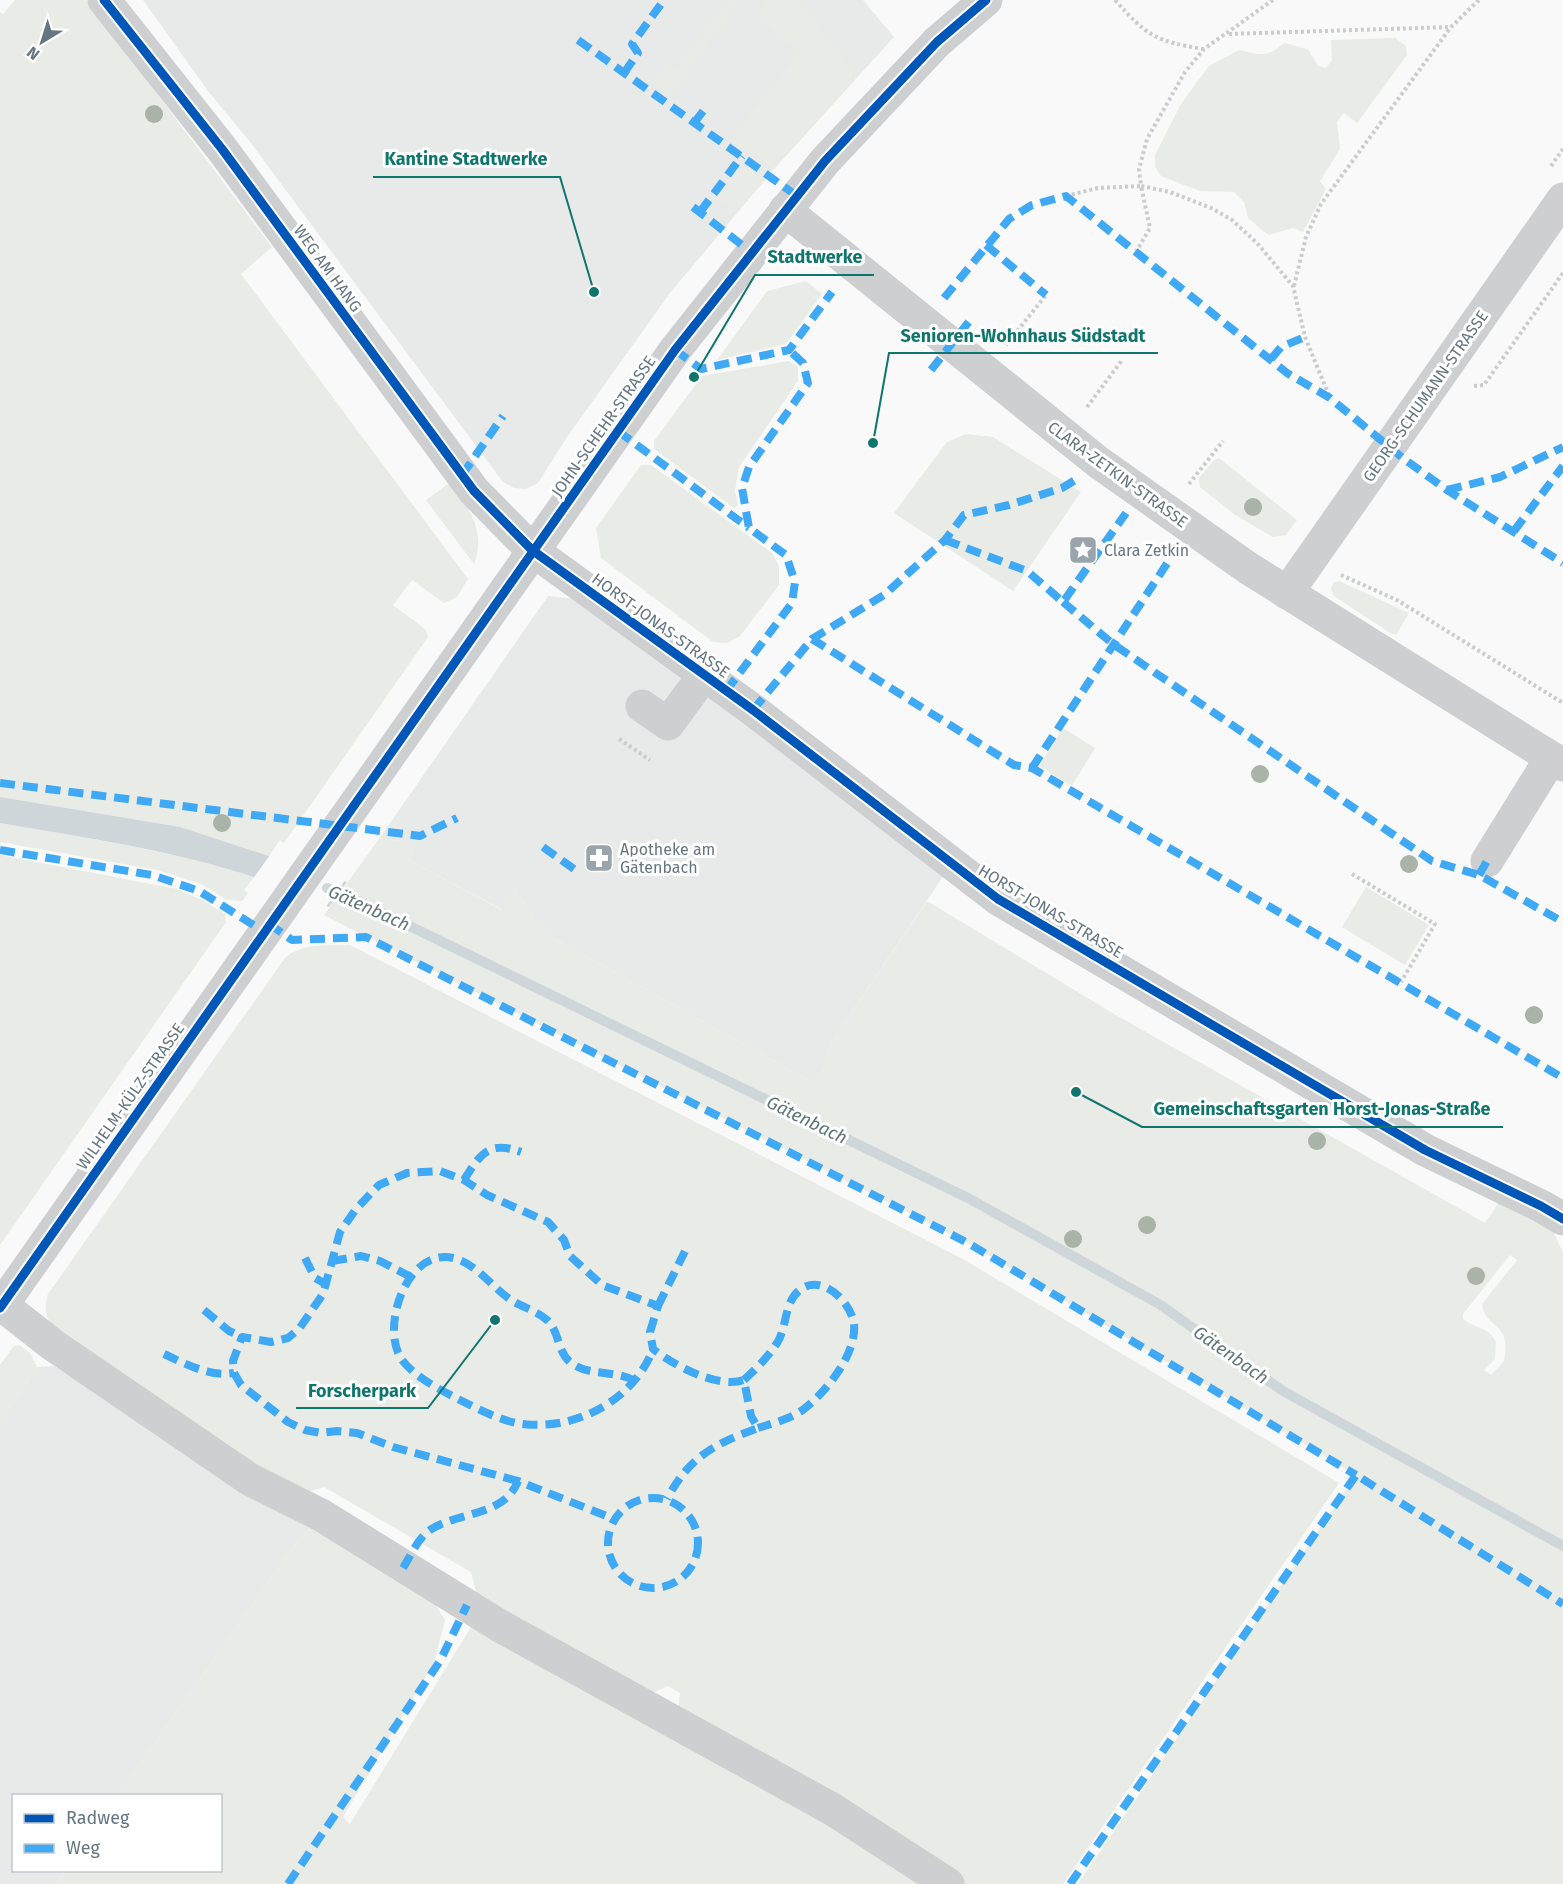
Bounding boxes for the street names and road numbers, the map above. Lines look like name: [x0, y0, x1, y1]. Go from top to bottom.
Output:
street label: WEG AM HANG: [290, 221, 366, 315]
street label: GEORG-SCHUMANN-STRASSE: [1359, 307, 1492, 486]
street label: JOHN-SCHEHR-STRASSE: [547, 352, 659, 501]
street label: CLARA-ZETKIN-STRASSE: [1044, 417, 1191, 532]
street label: HORST-JONAS-STRASSE: [588, 569, 733, 682]
street label: HORST-JONAS-STRASSE: [975, 861, 1127, 962]
street label: WILHELM-KÜLZ-STRASSE: [73, 1019, 188, 1173]

